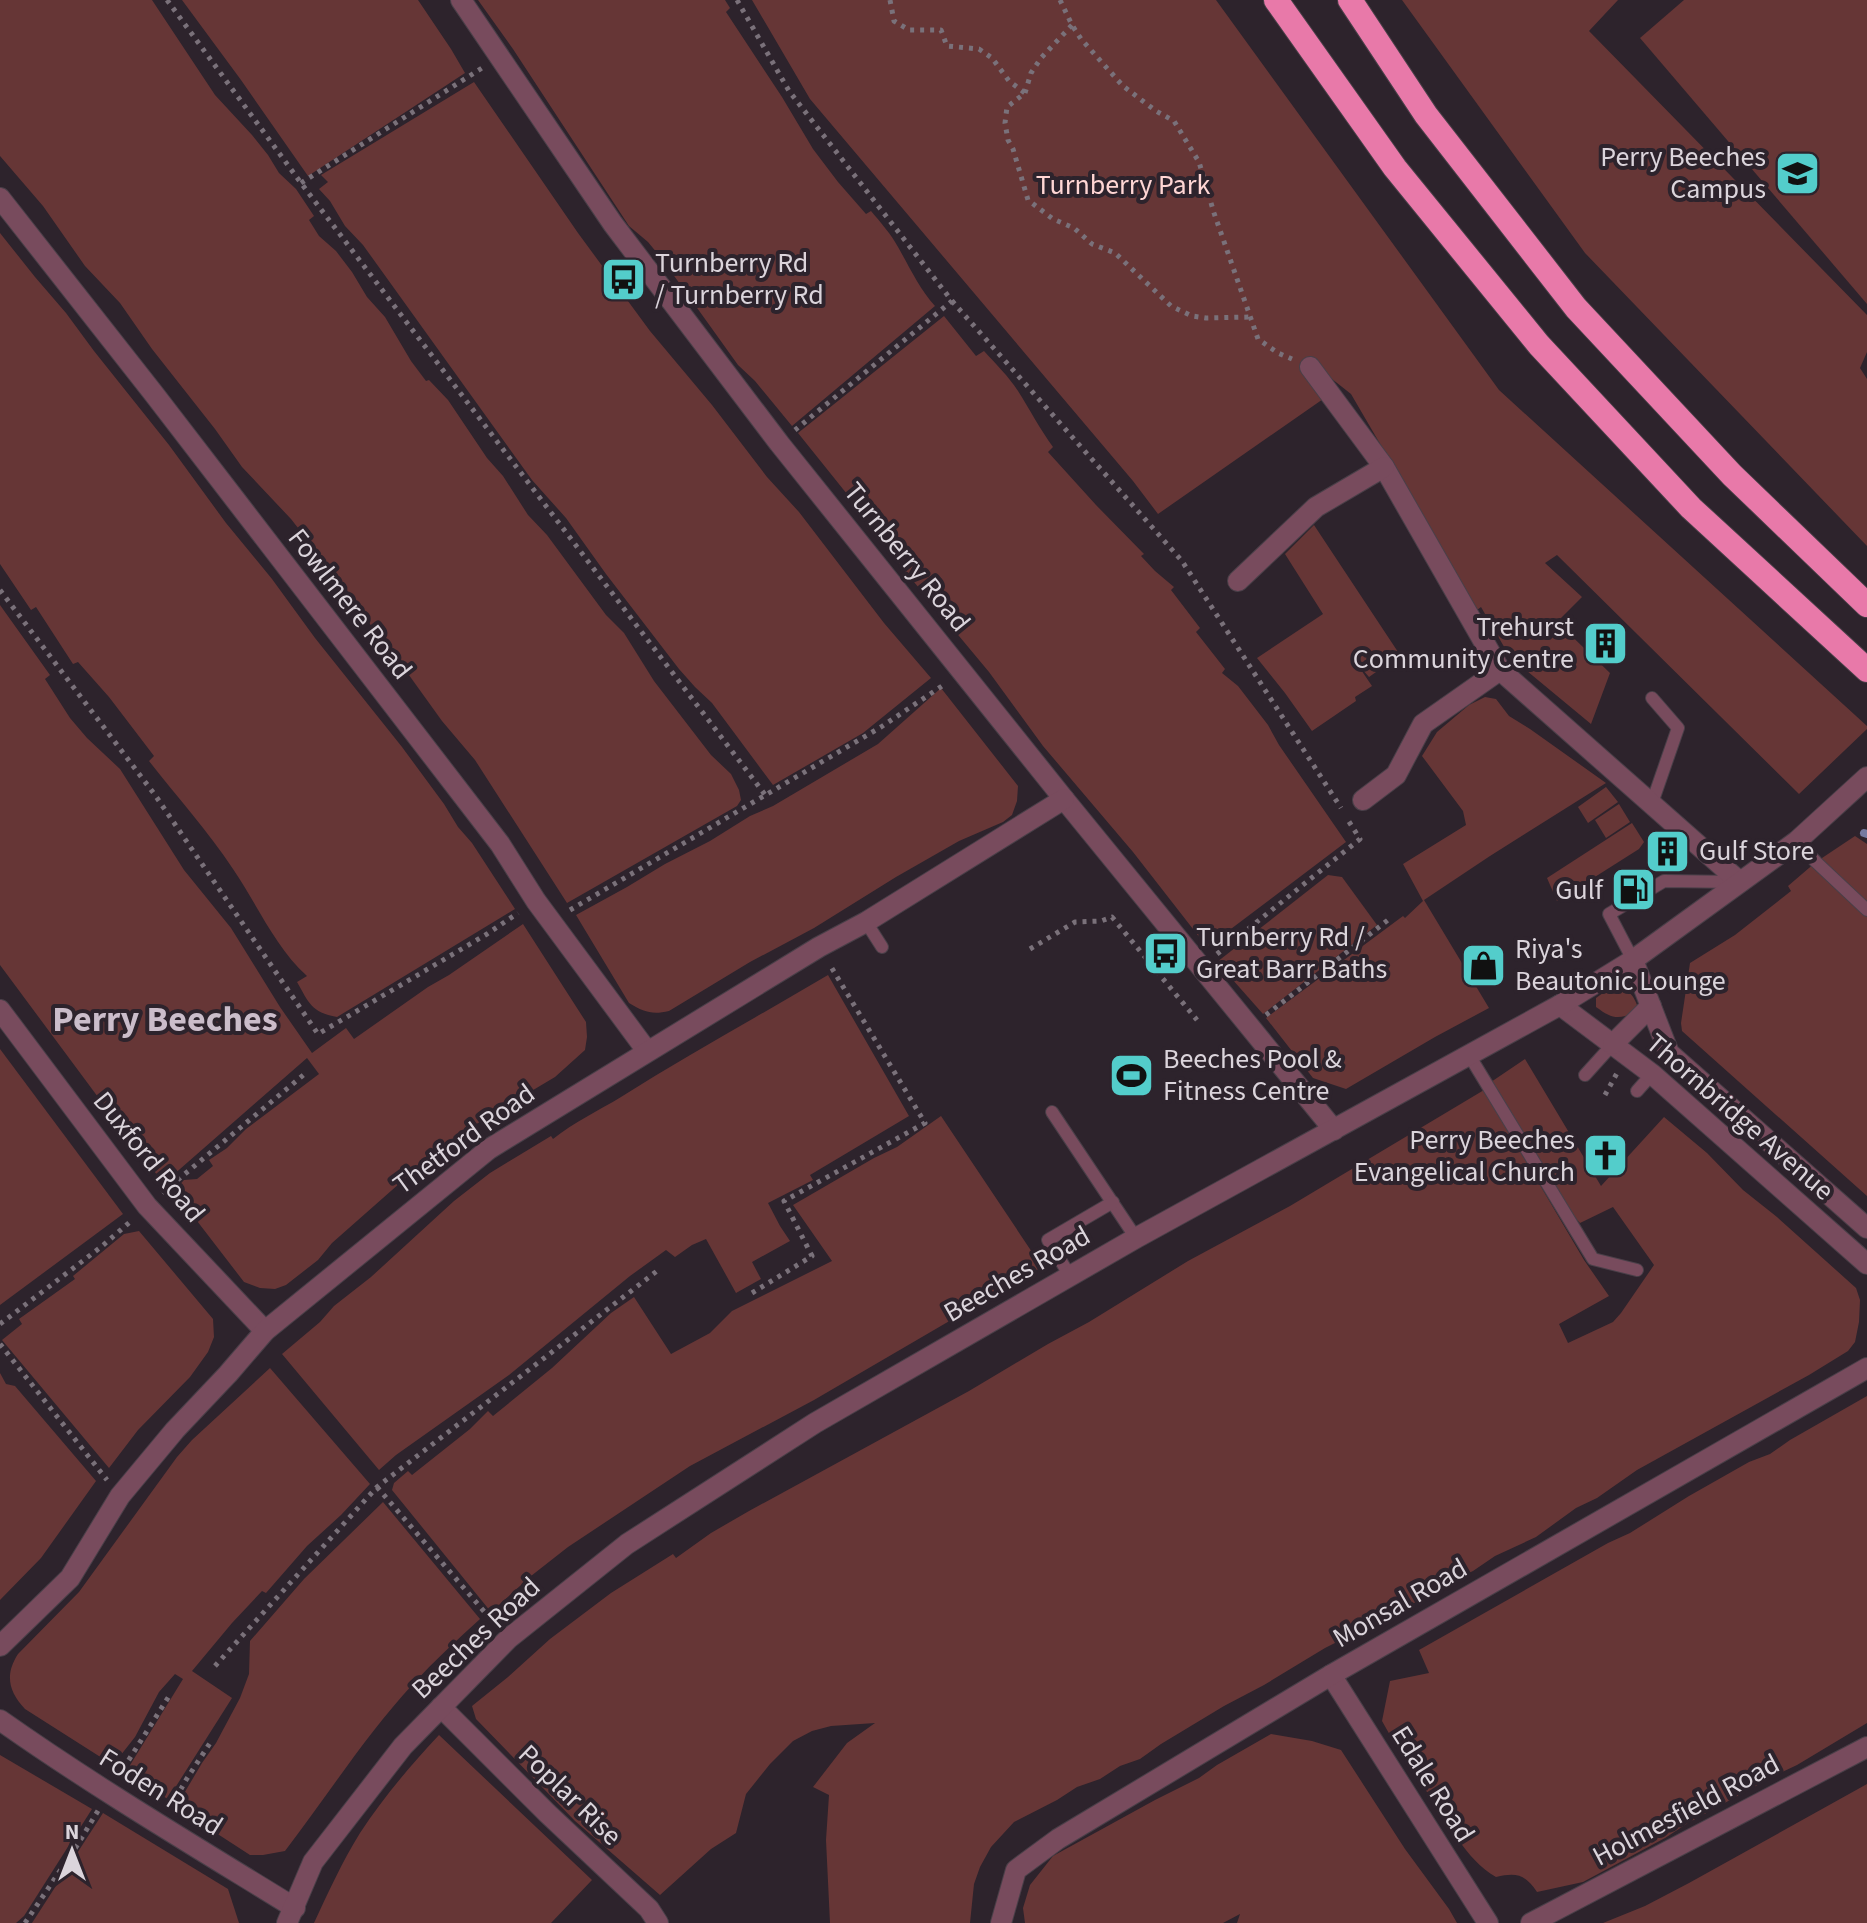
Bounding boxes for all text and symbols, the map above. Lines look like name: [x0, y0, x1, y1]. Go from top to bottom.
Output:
place label: Perry Beeches Campus: [1600, 137, 1766, 209]
school or university icon: Perry Beeches Campus: [1773, 149, 1821, 197]
park label: Turnberry Park: [1036, 165, 1210, 205]
place label: Turnberry Rd / Turnberry Rd: [655, 243, 824, 315]
bus stop icon: Turnberry Rd / Turnberry Rd: [600, 255, 648, 303]
street label: Turnberry Road: [834, 474, 980, 640]
street label: Fowlmere Road: [278, 520, 422, 688]
place label: Trehurst Community Centre: [1353, 607, 1575, 679]
building icon: Trehurst Community Centre: [1581, 619, 1629, 667]
building icon: Gulf Store: [1644, 827, 1692, 875]
place label: Gulf Store: [1699, 831, 1814, 871]
fuel station icon: Gulf: [1610, 866, 1658, 914]
place label: Gulf: [1555, 870, 1604, 910]
place label: Turnberry Rd / Great Barr Baths: [1196, 917, 1387, 989]
bus stop icon: Turnberry Rd / Great Barr Baths: [1141, 929, 1189, 977]
place label: Riya's Beautonic Lounge: [1515, 929, 1726, 1001]
shop icon: Riya's Beautonic Lounge: [1460, 941, 1508, 989]
district label: Perry Beeches: [52, 994, 278, 1045]
street label: Thornbridge Avenue: [1637, 1024, 1843, 1210]
place label: Beeches Pool & Fitness Centre: [1163, 1039, 1342, 1111]
sports icon: Beeches Pool & Fitness Centre: [1108, 1051, 1156, 1099]
street label: Thetford Road: [385, 1074, 543, 1204]
street label: Duxford Road: [84, 1083, 214, 1231]
place label: Perry Beeches Evangelical Church: [1354, 1120, 1575, 1192]
church icon: Perry Beeches Evangelical Church: [1582, 1132, 1630, 1180]
street label: Beeches Road: [936, 1216, 1098, 1332]
street label: Monsal Road: [1325, 1548, 1475, 1658]
street label: Beeches Road: [403, 1568, 549, 1708]
street label: Edale Road: [1381, 1718, 1485, 1850]
street label: Poplar Rise: [509, 1735, 631, 1855]
street label: Foden Road: [91, 1738, 231, 1846]
street label: Holmesfield Road: [1585, 1744, 1787, 1876]
north arrow: [32, 1811, 112, 1891]
text: N: [65, 1816, 79, 1848]

